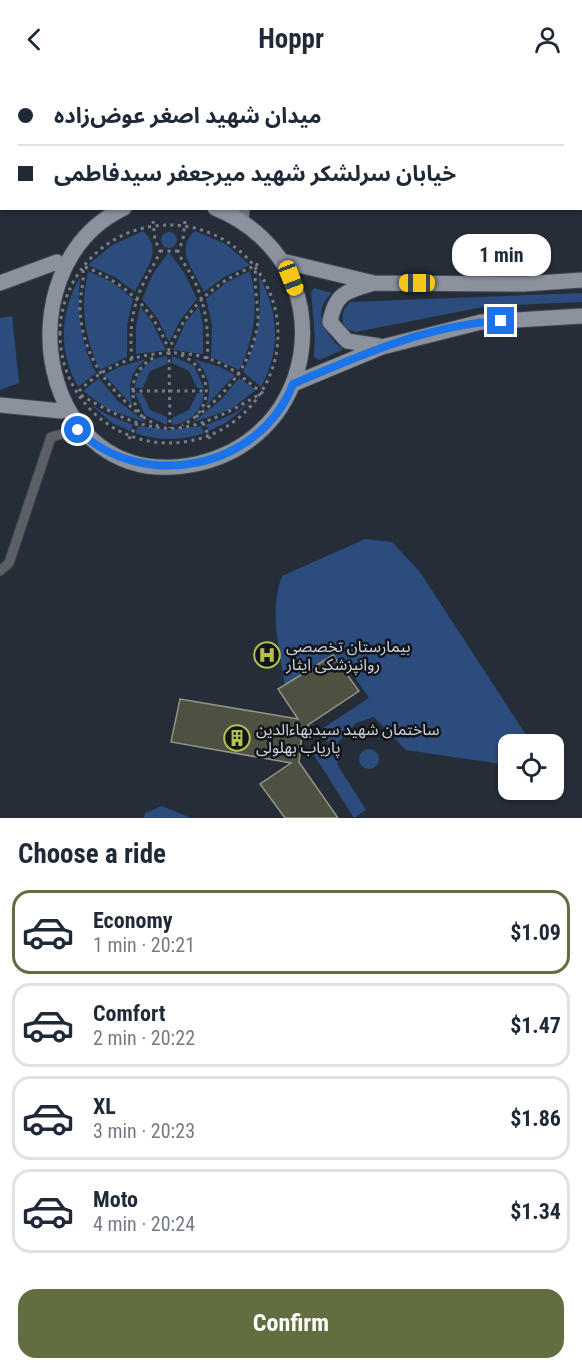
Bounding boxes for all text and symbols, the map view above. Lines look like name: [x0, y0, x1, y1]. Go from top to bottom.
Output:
icon: back: [18, 23, 51, 56]
text: Hoppr: [258, 23, 324, 55]
icon: person: [531, 23, 564, 56]
text: میدان شهید اصغر عوض‌زاده: [54, 103, 322, 128]
text: خیابان سرلشکر شهید میرجعفر سیدفاطمی: [54, 161, 456, 186]
callout: 1 min: [452, 234, 550, 276]
text: 1 min: [479, 243, 524, 267]
car: [276, 258, 306, 298]
car: [399, 274, 435, 292]
route end: [487, 307, 514, 334]
route start: [64, 416, 91, 443]
place label: بیمارستان تخصصی روانپزشکی ایثار: [285, 637, 411, 675]
hospital icon: بیمارستان تخصصی روانپزشکی ایثار: [252, 640, 282, 670]
place label: ساختمان شهید سیدبهاءالدین پاریاب بهلولی: [256, 720, 440, 758]
building icon: ساختمان شهید سیدبهاءالدین پاریاب بهلولی: [222, 723, 252, 753]
map controls: [498, 734, 564, 800]
button: locate: [498, 734, 564, 800]
text: Choose a ride: [18, 838, 166, 870]
icon: car: [21, 905, 75, 959]
text: Economy: [93, 908, 173, 933]
text: $1.09: [510, 920, 561, 945]
text: 1 min · 20:21: [93, 933, 195, 957]
icon: car: [21, 998, 75, 1052]
text: Comfort: [93, 1001, 166, 1026]
text: $1.47: [510, 1013, 561, 1038]
text: 2 min · 20:22: [93, 1026, 195, 1050]
icon: car: [21, 1091, 75, 1145]
text: XL: [93, 1094, 116, 1119]
text: $1.86: [510, 1106, 561, 1131]
text: 3 min · 20:23: [93, 1119, 195, 1143]
icon: car: [21, 1184, 75, 1238]
text: Moto: [93, 1187, 138, 1212]
text: $1.34: [510, 1199, 561, 1224]
text: 4 min · 20:24: [93, 1212, 195, 1236]
button: Confirm: [18, 1289, 564, 1358]

